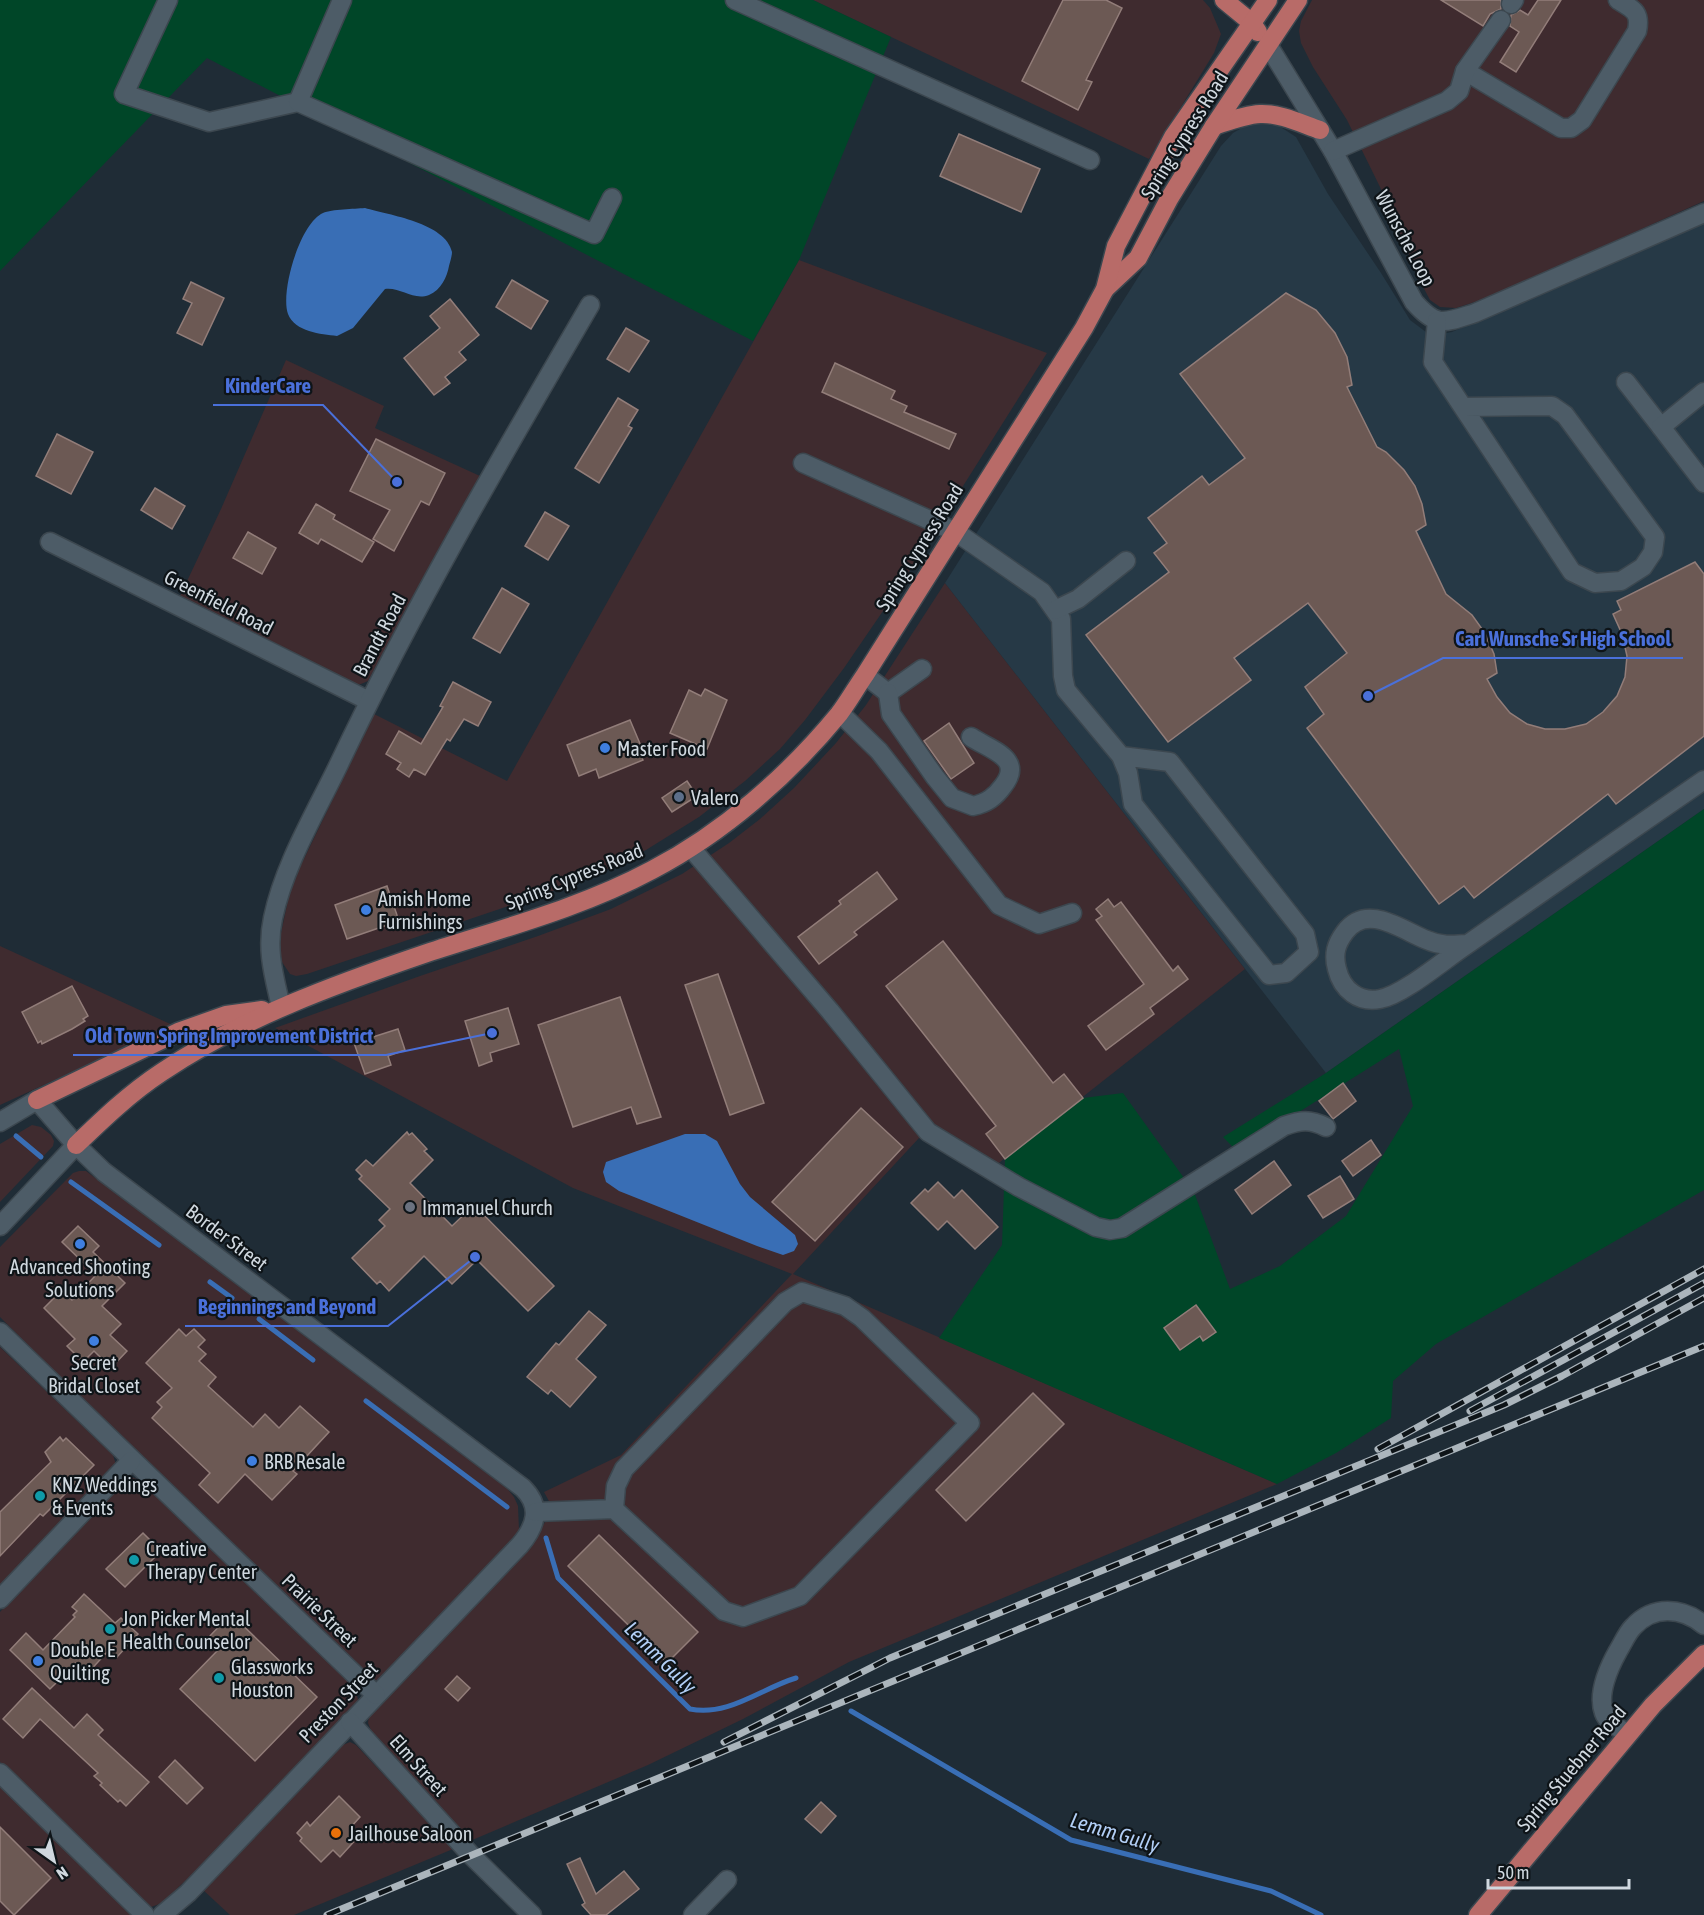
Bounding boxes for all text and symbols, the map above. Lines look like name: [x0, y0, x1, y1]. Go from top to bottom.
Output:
street label: Spring Cypress Road: [1136, 67, 1232, 203]
street label: Wunsche Loop: [1371, 186, 1441, 290]
callout: KinderCare: [213, 366, 323, 405]
text: KinderCare: [225, 373, 311, 397]
street label: Spring Cypress Road: [871, 479, 967, 615]
street label: Greenfield Road: [161, 565, 277, 639]
street label: Brandt Road: [348, 590, 410, 680]
callout: Carl Wunsche Sr High School: [1443, 619, 1683, 658]
text: Carl Wunsche Sr High School: [1455, 626, 1671, 650]
place label: Master Food: [617, 737, 706, 760]
marker: Master Food: [598, 741, 612, 755]
place label: Valero: [691, 786, 739, 809]
marker: Valero: [672, 790, 686, 804]
street label: Spring Cypress Road: [502, 838, 646, 914]
place label: Amish Home Furnishings: [378, 887, 471, 933]
marker: Amish Home Furnishings: [359, 903, 373, 917]
callout: Old Town Spring Improvement District: [73, 1016, 386, 1055]
text: Old Town Spring Improvement District: [85, 1023, 373, 1047]
place label: Immanuel Church: [422, 1196, 553, 1219]
street label: Border Street: [182, 1199, 272, 1275]
marker: Immanuel Church: [403, 1200, 417, 1214]
marker: Advanced Shooting Solutions: [73, 1237, 87, 1251]
place label: Advanced Shooting Solutions: [10, 1255, 151, 1301]
callout: Beginnings and Beyond: [185, 1287, 388, 1326]
text: Beginnings and Beyond: [198, 1294, 376, 1318]
marker: Secret Bridal Closet: [87, 1334, 101, 1348]
place label: Secret Bridal Closet: [48, 1351, 140, 1397]
place label: BRB Resale: [264, 1450, 345, 1473]
marker: BRB Resale: [245, 1454, 259, 1468]
place label: KNZ Weddings & Events: [52, 1473, 157, 1519]
marker: KNZ Weddings & Events: [33, 1489, 47, 1503]
place label: Creative Therapy Center: [146, 1537, 258, 1583]
marker: Creative Therapy Center: [127, 1553, 141, 1567]
street label: Prairie Street: [278, 1569, 362, 1652]
place label: Jon Picker Mental Health Counselor: [122, 1607, 251, 1653]
water label: Lemm Gully: [620, 1616, 702, 1698]
marker: Jon Picker Mental Health Counselor: [103, 1622, 117, 1636]
place label: Double E Quilting: [50, 1638, 116, 1684]
marker: Double E Quilting: [31, 1654, 45, 1668]
place label: Glassworks Houston: [231, 1655, 313, 1701]
street label: Preston Street: [294, 1657, 382, 1747]
marker: Glassworks Houston: [212, 1671, 226, 1685]
street label: Spring Stuebner Road: [1512, 1700, 1630, 1836]
street label: Elm Street: [385, 1729, 453, 1801]
water label: Lemm Gully: [1068, 1807, 1163, 1857]
place label: Jailhouse Saloon: [348, 1822, 473, 1845]
marker: Jailhouse Saloon: [329, 1826, 343, 1840]
north arrow: [24, 1831, 84, 1891]
scale bar: [1488, 1852, 1629, 1890]
text: 50 m: [1497, 1862, 1529, 1883]
text: N: [53, 1863, 71, 1884]

